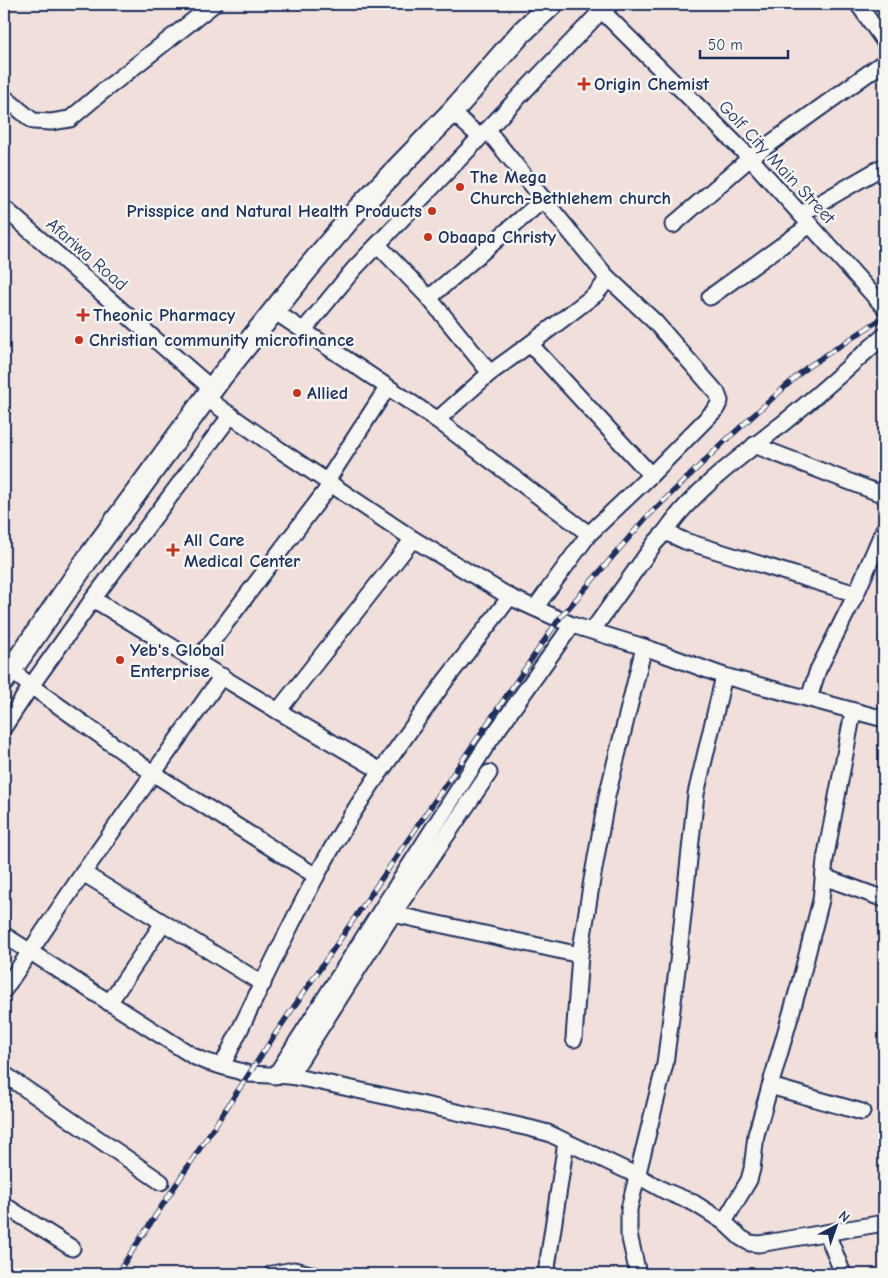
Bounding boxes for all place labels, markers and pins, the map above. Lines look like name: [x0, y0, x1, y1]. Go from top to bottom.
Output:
place label: Origin Chemist: [594, 74, 710, 95]
marker: Origin Chemist: [578, 78, 590, 90]
place label: The Mega Church-Bethlehem church: [470, 167, 671, 209]
marker: The Mega Church-Bethlehem church: [454, 181, 466, 193]
place label: Prisspice and Natural Health Products: [126, 201, 422, 222]
marker: Prisspice and Natural Health Products: [426, 205, 438, 217]
place label: Obaapa Christy: [438, 227, 557, 248]
marker: Obaapa Christy: [422, 231, 434, 243]
place label: Theonic Pharmacy: [93, 305, 236, 326]
marker: Theonic Pharmacy: [77, 309, 89, 321]
place label: Christian community microfinance: [89, 330, 354, 351]
marker: Christian community microfinance: [73, 334, 85, 346]
place label: Allied: [307, 383, 348, 404]
marker: Allied: [291, 387, 303, 399]
place label: All Care Medical Center: [184, 530, 301, 572]
marker: All Care Medical Center: [166, 543, 180, 557]
place label: Yeb's Global Enterprise: [130, 640, 225, 682]
marker: Yeb's Global Enterprise: [114, 654, 126, 666]

